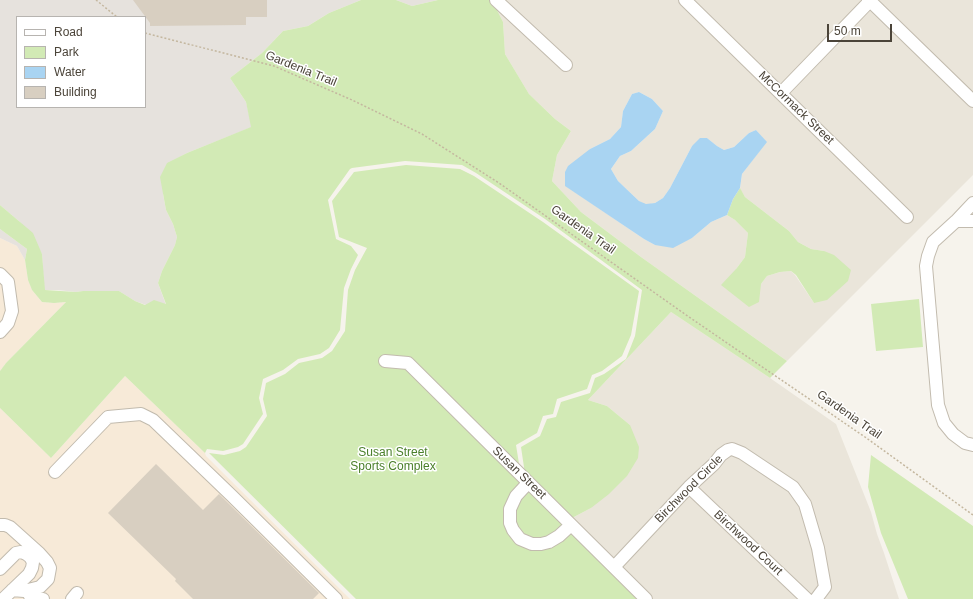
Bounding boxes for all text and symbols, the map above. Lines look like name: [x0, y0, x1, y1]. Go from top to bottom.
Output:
legend: [16, 16, 146, 108]
scale bar: [829, 16, 894, 42]
text: 50 m: [834, 24, 861, 38]
text: Road: [54, 25, 83, 39]
text: Park: [54, 45, 79, 59]
street label: Gardenia Trail: [263, 48, 339, 90]
text: Water: [54, 65, 86, 79]
street label: McCormack Street: [755, 68, 837, 148]
text: Building: [54, 85, 97, 99]
street label: Gardenia Trail: [548, 202, 618, 258]
street label: Gardenia Trail: [814, 387, 884, 443]
street label: Susan Street: [489, 444, 549, 502]
park label: Susan Street Sports Complex: [350, 446, 436, 474]
street label: Birchwood Circle: [652, 452, 726, 526]
street label: Birchwood Court: [711, 507, 785, 579]

